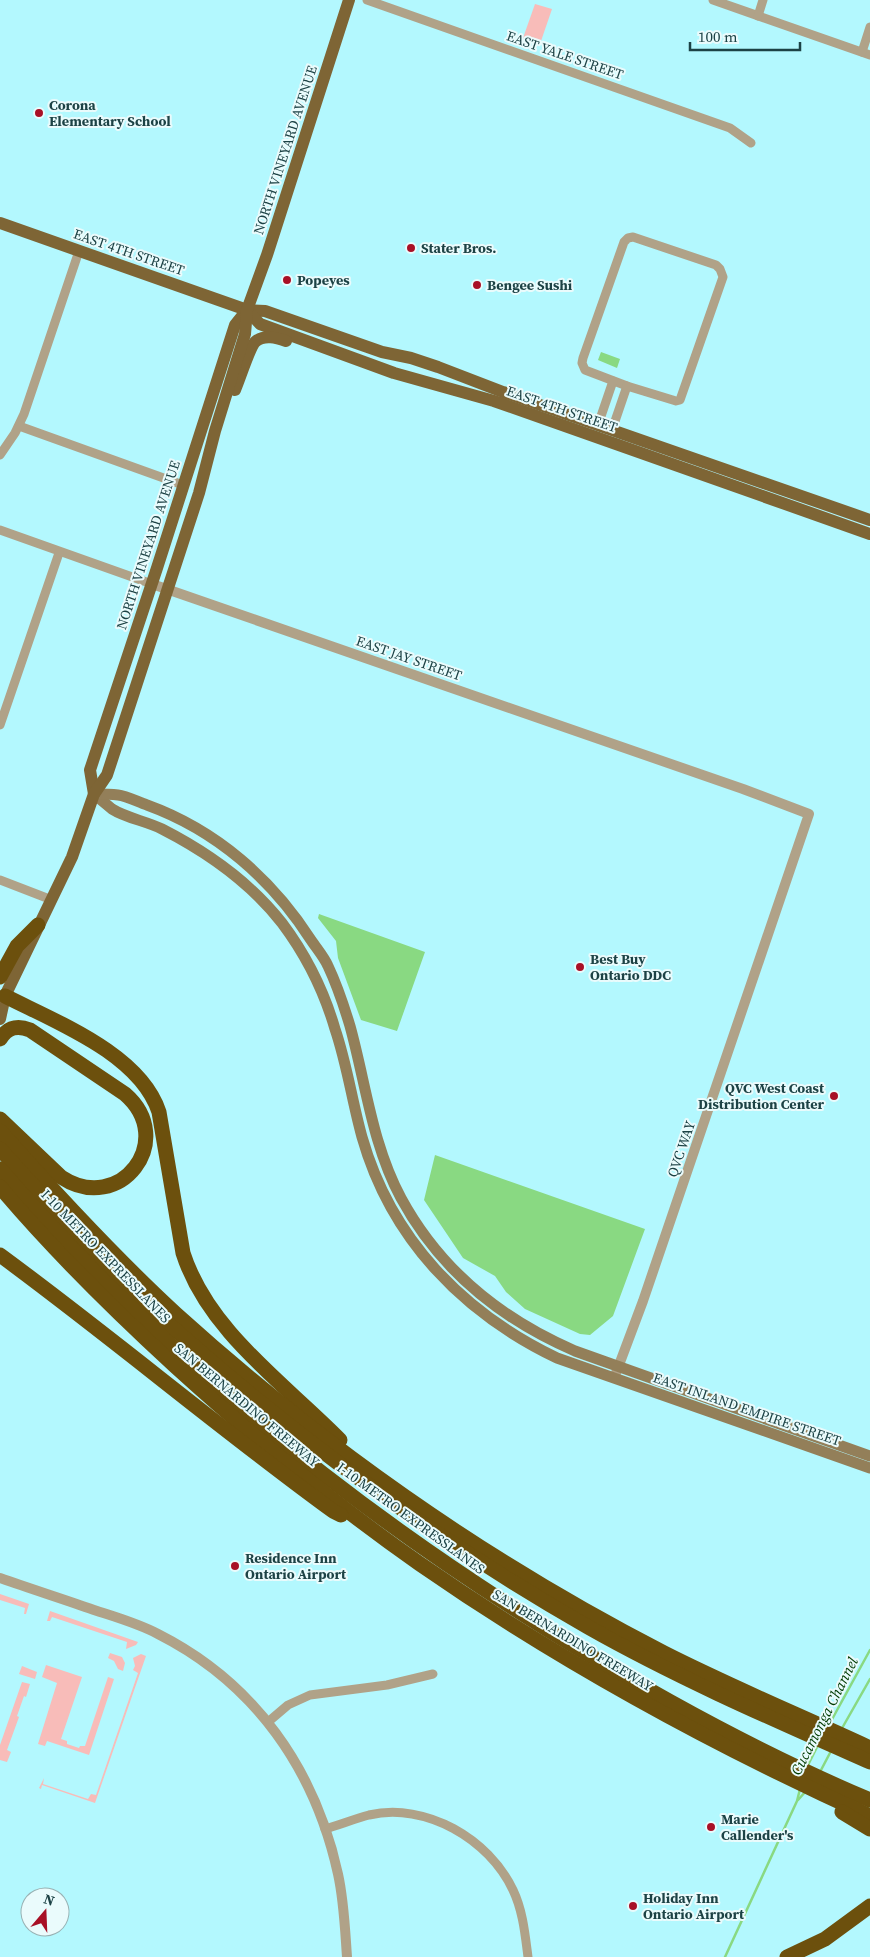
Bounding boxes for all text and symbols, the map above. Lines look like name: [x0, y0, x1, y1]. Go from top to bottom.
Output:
scale bar: [690, 20, 800, 52]
street label: EAST YALE STREET: [504, 26, 627, 85]
text: 100 m: [698, 26, 738, 47]
street label: NORTH VINEYARD AVENUE: [248, 63, 322, 237]
place label: Corona Elementary School: [49, 95, 171, 131]
marker: Corona Elementary School: [33, 107, 45, 119]
street label: EAST 4TH STREET: [71, 224, 188, 280]
place label: Stater Bros.: [421, 238, 496, 258]
marker: Stater Bros.: [405, 242, 417, 254]
place label: Popeyes: [297, 270, 350, 290]
marker: Popeyes: [281, 274, 293, 286]
place label: Bengee Sushi: [487, 275, 573, 295]
marker: Bengee Sushi: [471, 279, 483, 291]
street label: EAST 4TH STREET: [504, 381, 621, 437]
street label: NORTH VINEYARD AVENUE: [111, 458, 185, 632]
street label: EAST JAY STREET: [353, 631, 465, 686]
place label: Best Buy Ontario DDC: [590, 949, 671, 985]
marker: Best Buy Ontario DDC: [574, 961, 586, 973]
place label: QVC West Coast Distribution Center: [698, 1078, 825, 1114]
marker: QVC West Coast Distribution Center: [828, 1090, 840, 1102]
street label: QVC WAY: [662, 1118, 700, 1180]
street label: I-10 METRO EXPRESSLANES: [37, 1185, 175, 1327]
street label: SAN BERNARDINO FREEWAY: [170, 1338, 324, 1472]
street label: EAST INLAND EMPIRE STREET: [650, 1367, 844, 1451]
street label: I-10 METRO EXPRESSLANES: [333, 1457, 489, 1579]
place label: Residence Inn Ontario Airport: [245, 1548, 347, 1584]
marker: Residence Inn Ontario Airport: [229, 1560, 241, 1572]
street label: SAN BERNARDINO FREEWAY: [489, 1584, 657, 1696]
water label: Cucamonga Channel: [785, 1653, 863, 1778]
place label: Marie Callender's: [721, 1809, 794, 1845]
marker: Marie Callender's: [705, 1821, 717, 1833]
north arrow: [20, 1887, 70, 1937]
place label: Holiday Inn Ontario Airport: [643, 1888, 745, 1924]
text: N: [41, 1889, 57, 1911]
marker: Holiday Inn Ontario Airport: [627, 1900, 639, 1912]

